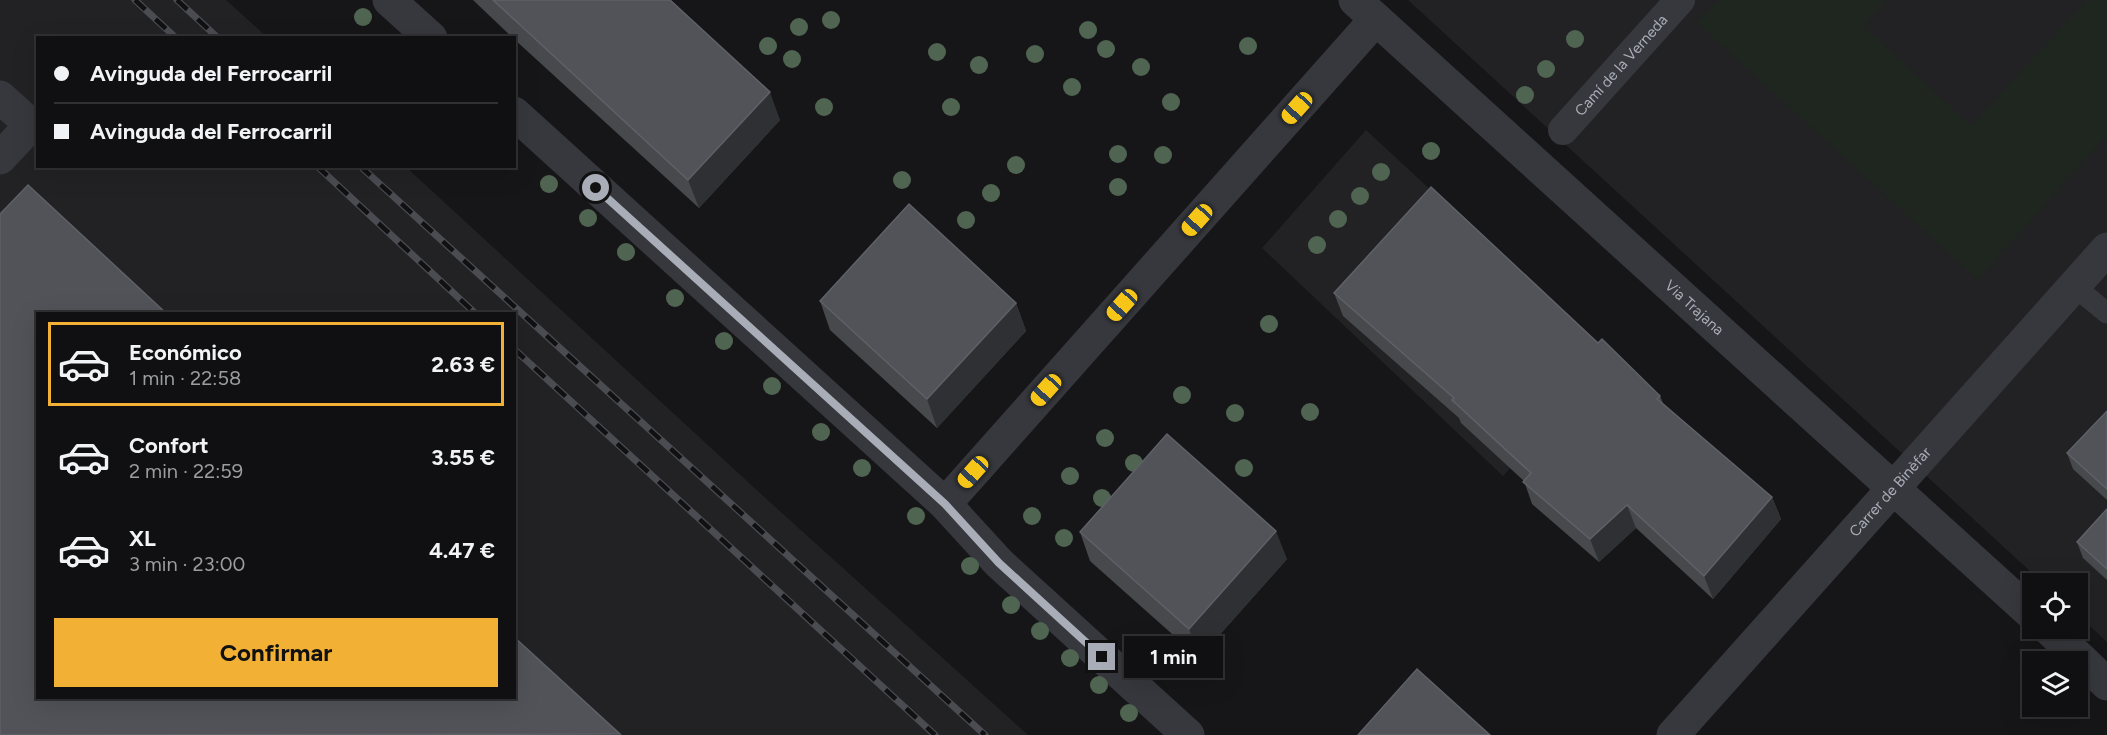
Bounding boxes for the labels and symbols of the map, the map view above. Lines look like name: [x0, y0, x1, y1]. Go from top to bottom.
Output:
street label: Camí de la Verneda: [1571, 11, 1671, 120]
car: [1278, 89, 1316, 127]
route start: [582, 174, 609, 201]
car: [1178, 201, 1216, 239]
street label: Via Trajana: [1661, 276, 1727, 339]
car: [1103, 286, 1141, 324]
car: [1027, 371, 1065, 409]
street label: Carrer de Binèfar: [1846, 443, 1935, 540]
car: [954, 453, 992, 491]
callout: 1 min: [1123, 636, 1222, 678]
route end: [1088, 643, 1115, 670]

